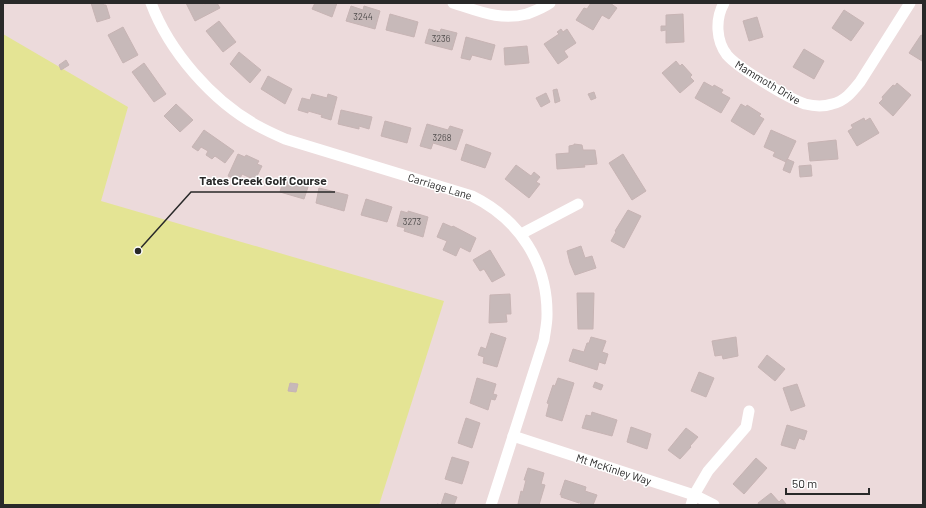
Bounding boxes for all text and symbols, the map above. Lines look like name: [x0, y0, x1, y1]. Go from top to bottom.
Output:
house number: 3244: [353, 11, 373, 22]
house number: 3236: [432, 33, 451, 44]
street label: Mammoth Drive: [733, 57, 803, 107]
house number: 3268: [433, 132, 452, 143]
callout: Tates Creek Golf Course: [191, 168, 335, 192]
street label: Carriage Lane: [406, 170, 474, 202]
text: Tates Creek Golf Course: [199, 173, 327, 187]
house number: 3273: [403, 216, 422, 227]
street label: Mt McKinley Way: [575, 451, 653, 487]
scale bar: [786, 470, 869, 496]
text: 50 m: [792, 476, 817, 490]

